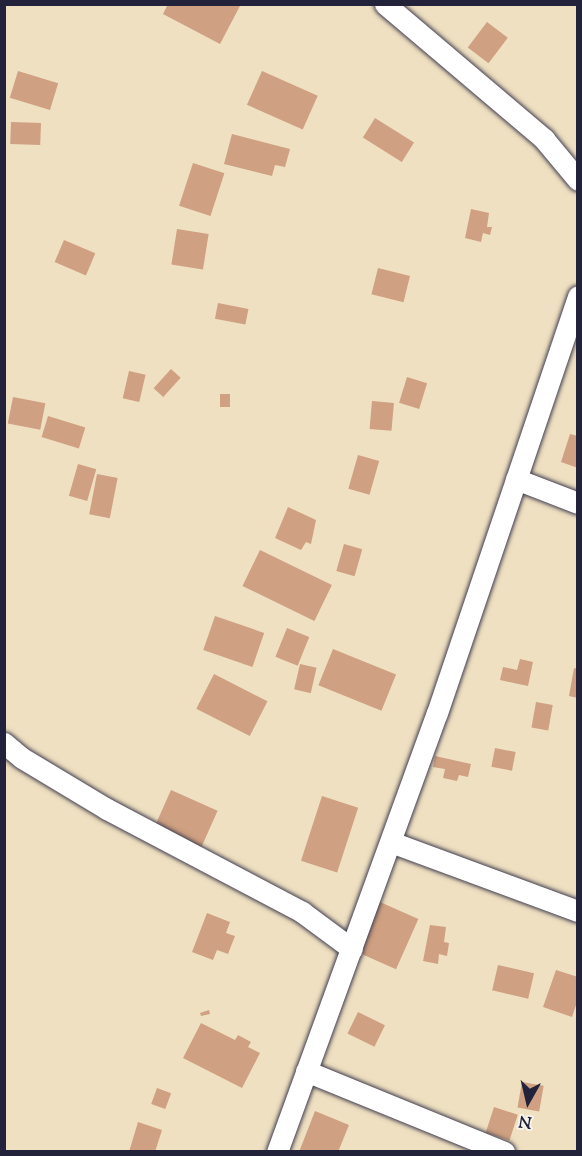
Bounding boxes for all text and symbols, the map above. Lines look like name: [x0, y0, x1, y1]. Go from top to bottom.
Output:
north arrow: [498, 1072, 558, 1132]
text: N: [517, 1108, 533, 1133]

